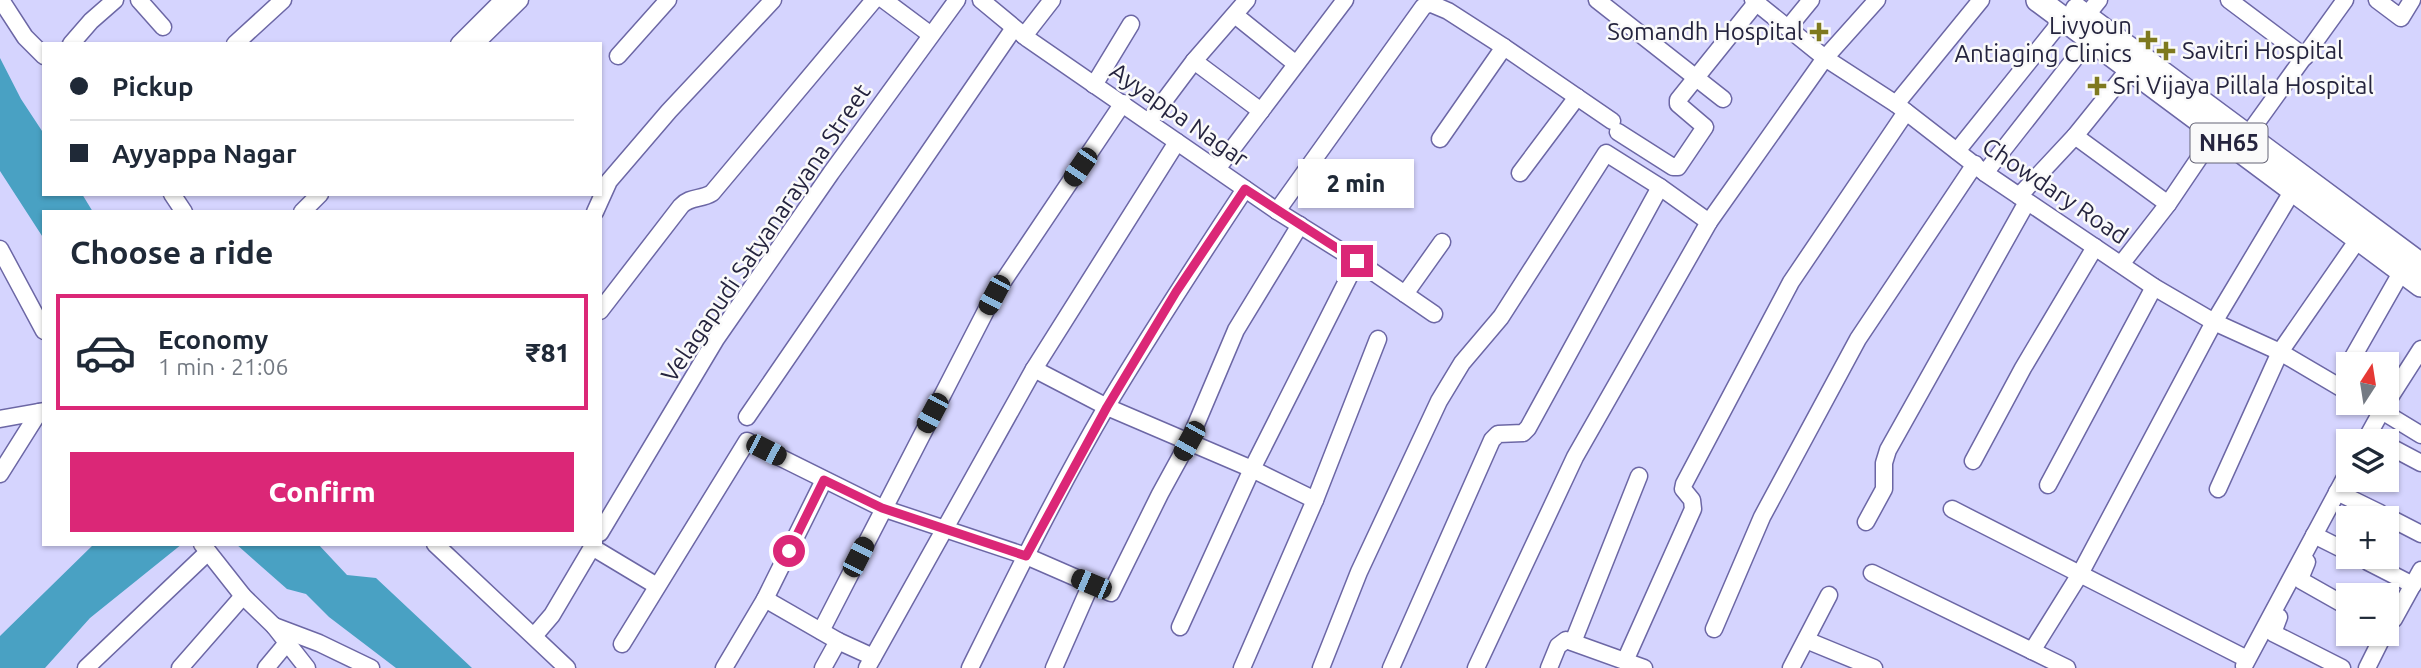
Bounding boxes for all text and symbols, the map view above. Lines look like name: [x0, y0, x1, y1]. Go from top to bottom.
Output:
place label: Livyoun Antiaging Clinics: [1955, 12, 2132, 67]
place label: Somandh Hospital: [1607, 18, 1803, 45]
marker: Somandh Hospital: [1809, 22, 1829, 42]
marker: Livyoun Antiaging Clinics: [2138, 30, 2158, 50]
place label: Savitri Hospital: [2182, 37, 2343, 64]
marker: Savitri Hospital: [2156, 41, 2176, 61]
street label: Ayyappa Nagar: [1105, 57, 1253, 172]
text: Pickup: [112, 72, 194, 101]
place label: Sri Vijaya Pillala Hospital: [2113, 72, 2374, 99]
marker: Sri Vijaya Pillala Hospital: [2087, 76, 2107, 96]
street label: Velagapudi Satyanarayana Street: [656, 78, 876, 387]
road number: NH65: [2190, 124, 2268, 162]
street label: Chowdary Road: [1978, 132, 2133, 249]
text: Ayyappa Nagar: [112, 139, 297, 168]
car: [1060, 144, 1101, 190]
callout: 2 min: [1299, 160, 1415, 208]
text: 2 min: [1327, 171, 1385, 196]
text: Choose a ride: [70, 234, 273, 270]
route end: [1341, 245, 1373, 277]
car: [975, 272, 1014, 318]
icon: car: [74, 321, 137, 384]
text: Economy: [158, 325, 268, 354]
text: ₹81: [526, 338, 570, 367]
north arrow: [2336, 352, 2399, 415]
map controls: [2336, 352, 2399, 646]
text: 1 min · 21:06: [158, 354, 289, 379]
car: [913, 390, 952, 436]
car: [1170, 418, 1209, 464]
button: layers: [2336, 429, 2399, 492]
car: [743, 431, 790, 469]
button: Confirm: [70, 452, 574, 532]
button: +: [2336, 506, 2399, 569]
car: [840, 534, 877, 580]
route start: [773, 535, 805, 567]
car: [1068, 566, 1115, 602]
button: −: [2336, 583, 2399, 646]

